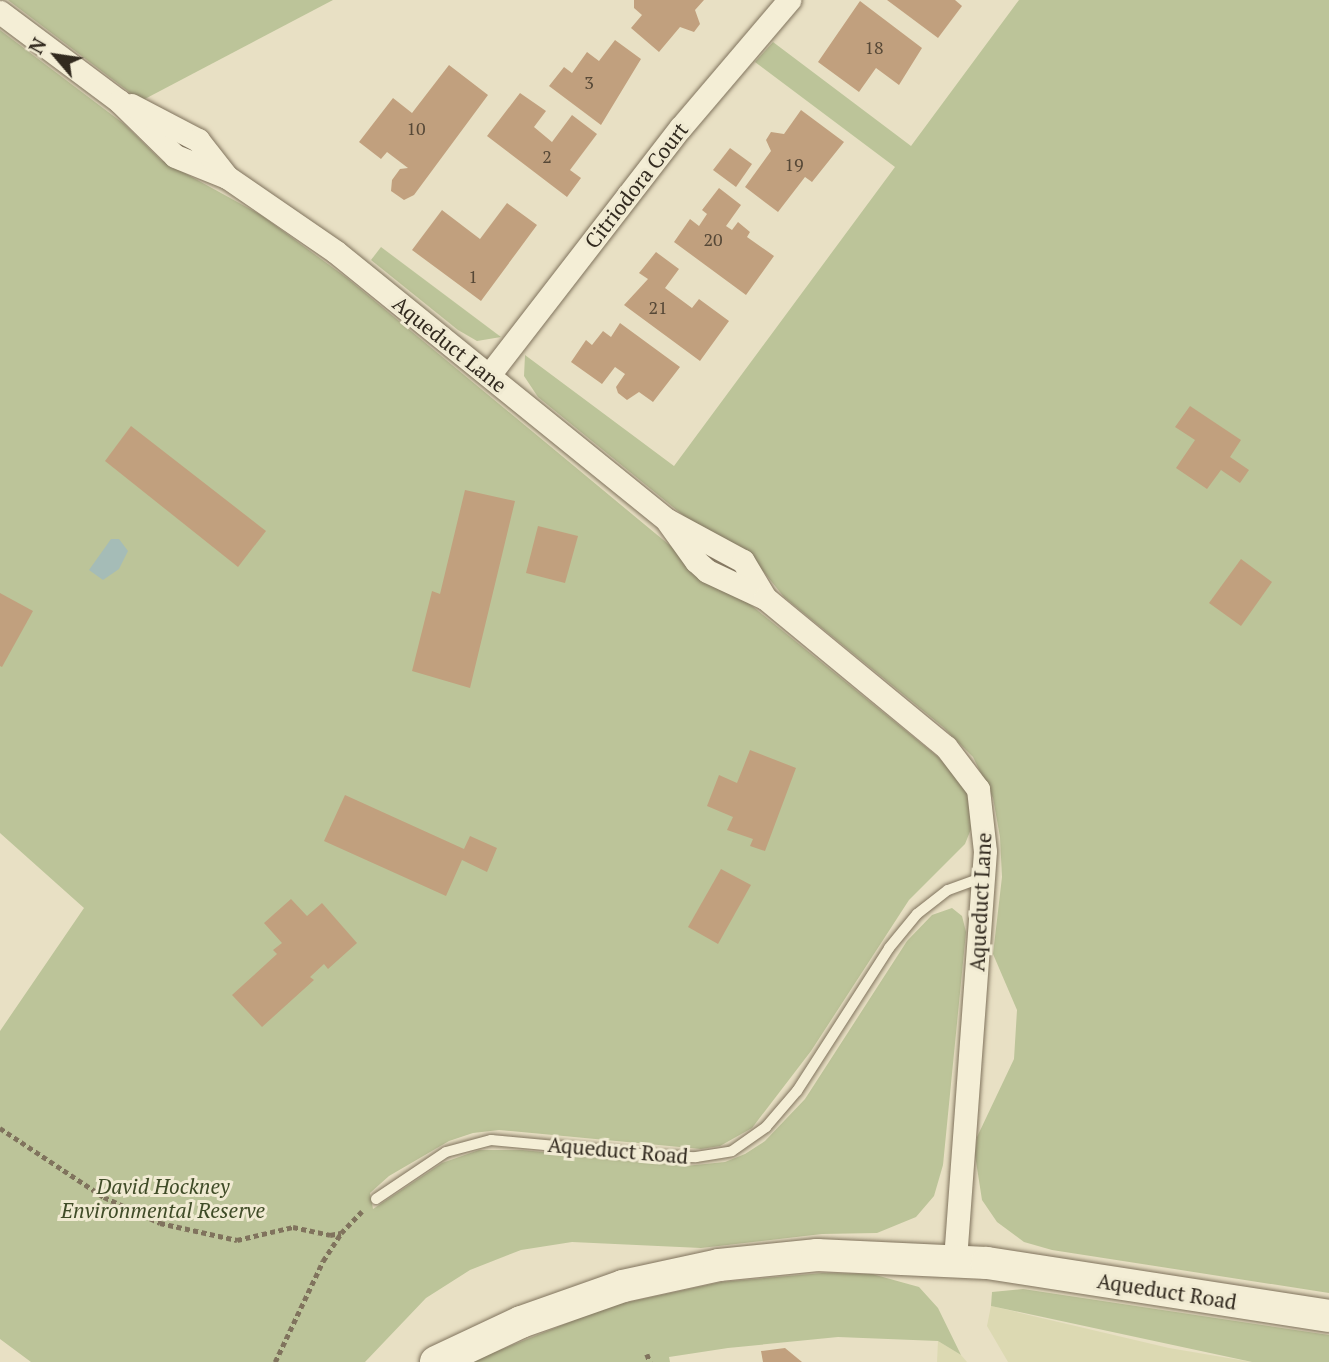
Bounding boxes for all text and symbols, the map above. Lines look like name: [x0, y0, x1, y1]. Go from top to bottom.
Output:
north arrow: [21, 21, 91, 91]
text: N: [23, 33, 52, 58]
house number: 18: [864, 36, 884, 58]
house number: 3: [584, 71, 594, 93]
house number: 10: [406, 117, 426, 139]
street label: Citriodora Court: [579, 117, 693, 253]
house number: 2: [542, 145, 552, 167]
house number: 19: [784, 153, 804, 175]
house number: 20: [703, 228, 723, 250]
house number: 1: [468, 265, 478, 287]
street label: Aqueduct Lane: [388, 290, 512, 398]
house number: 21: [648, 296, 668, 318]
street label: Aqueduct Lane: [964, 832, 996, 972]
street label: Aqueduct Road: [547, 1131, 689, 1169]
park label: David Hockney Environmental Reserve: [61, 1173, 265, 1223]
street label: Aqueduct Road: [1095, 1268, 1239, 1314]

